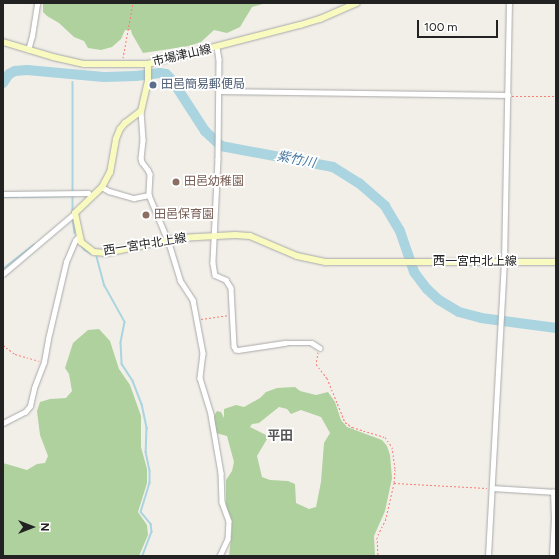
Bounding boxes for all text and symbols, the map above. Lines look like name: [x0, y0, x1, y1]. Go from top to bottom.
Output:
scale bar: [419, 12, 500, 38]
text: 100 m: [424, 20, 458, 34]
street label: 市場津山線: [151, 42, 213, 70]
place label: 田邑簡易郵便局: [161, 78, 245, 92]
marker: 田邑簡易郵便局: [148, 80, 158, 90]
water label: 紫竹川: [275, 149, 317, 171]
place label: 田邑幼稚園: [184, 175, 244, 189]
marker: 田邑幼稚園: [171, 177, 181, 187]
place label: 田邑保育園: [154, 208, 214, 222]
marker: 田邑保育園: [141, 210, 151, 220]
street label: 西一宮中北上線: [102, 231, 188, 259]
street label: 西一宮中北上線: [433, 255, 517, 269]
district label: 平田: [267, 428, 293, 444]
north arrow: [12, 507, 52, 547]
text: N: [38, 523, 51, 531]

